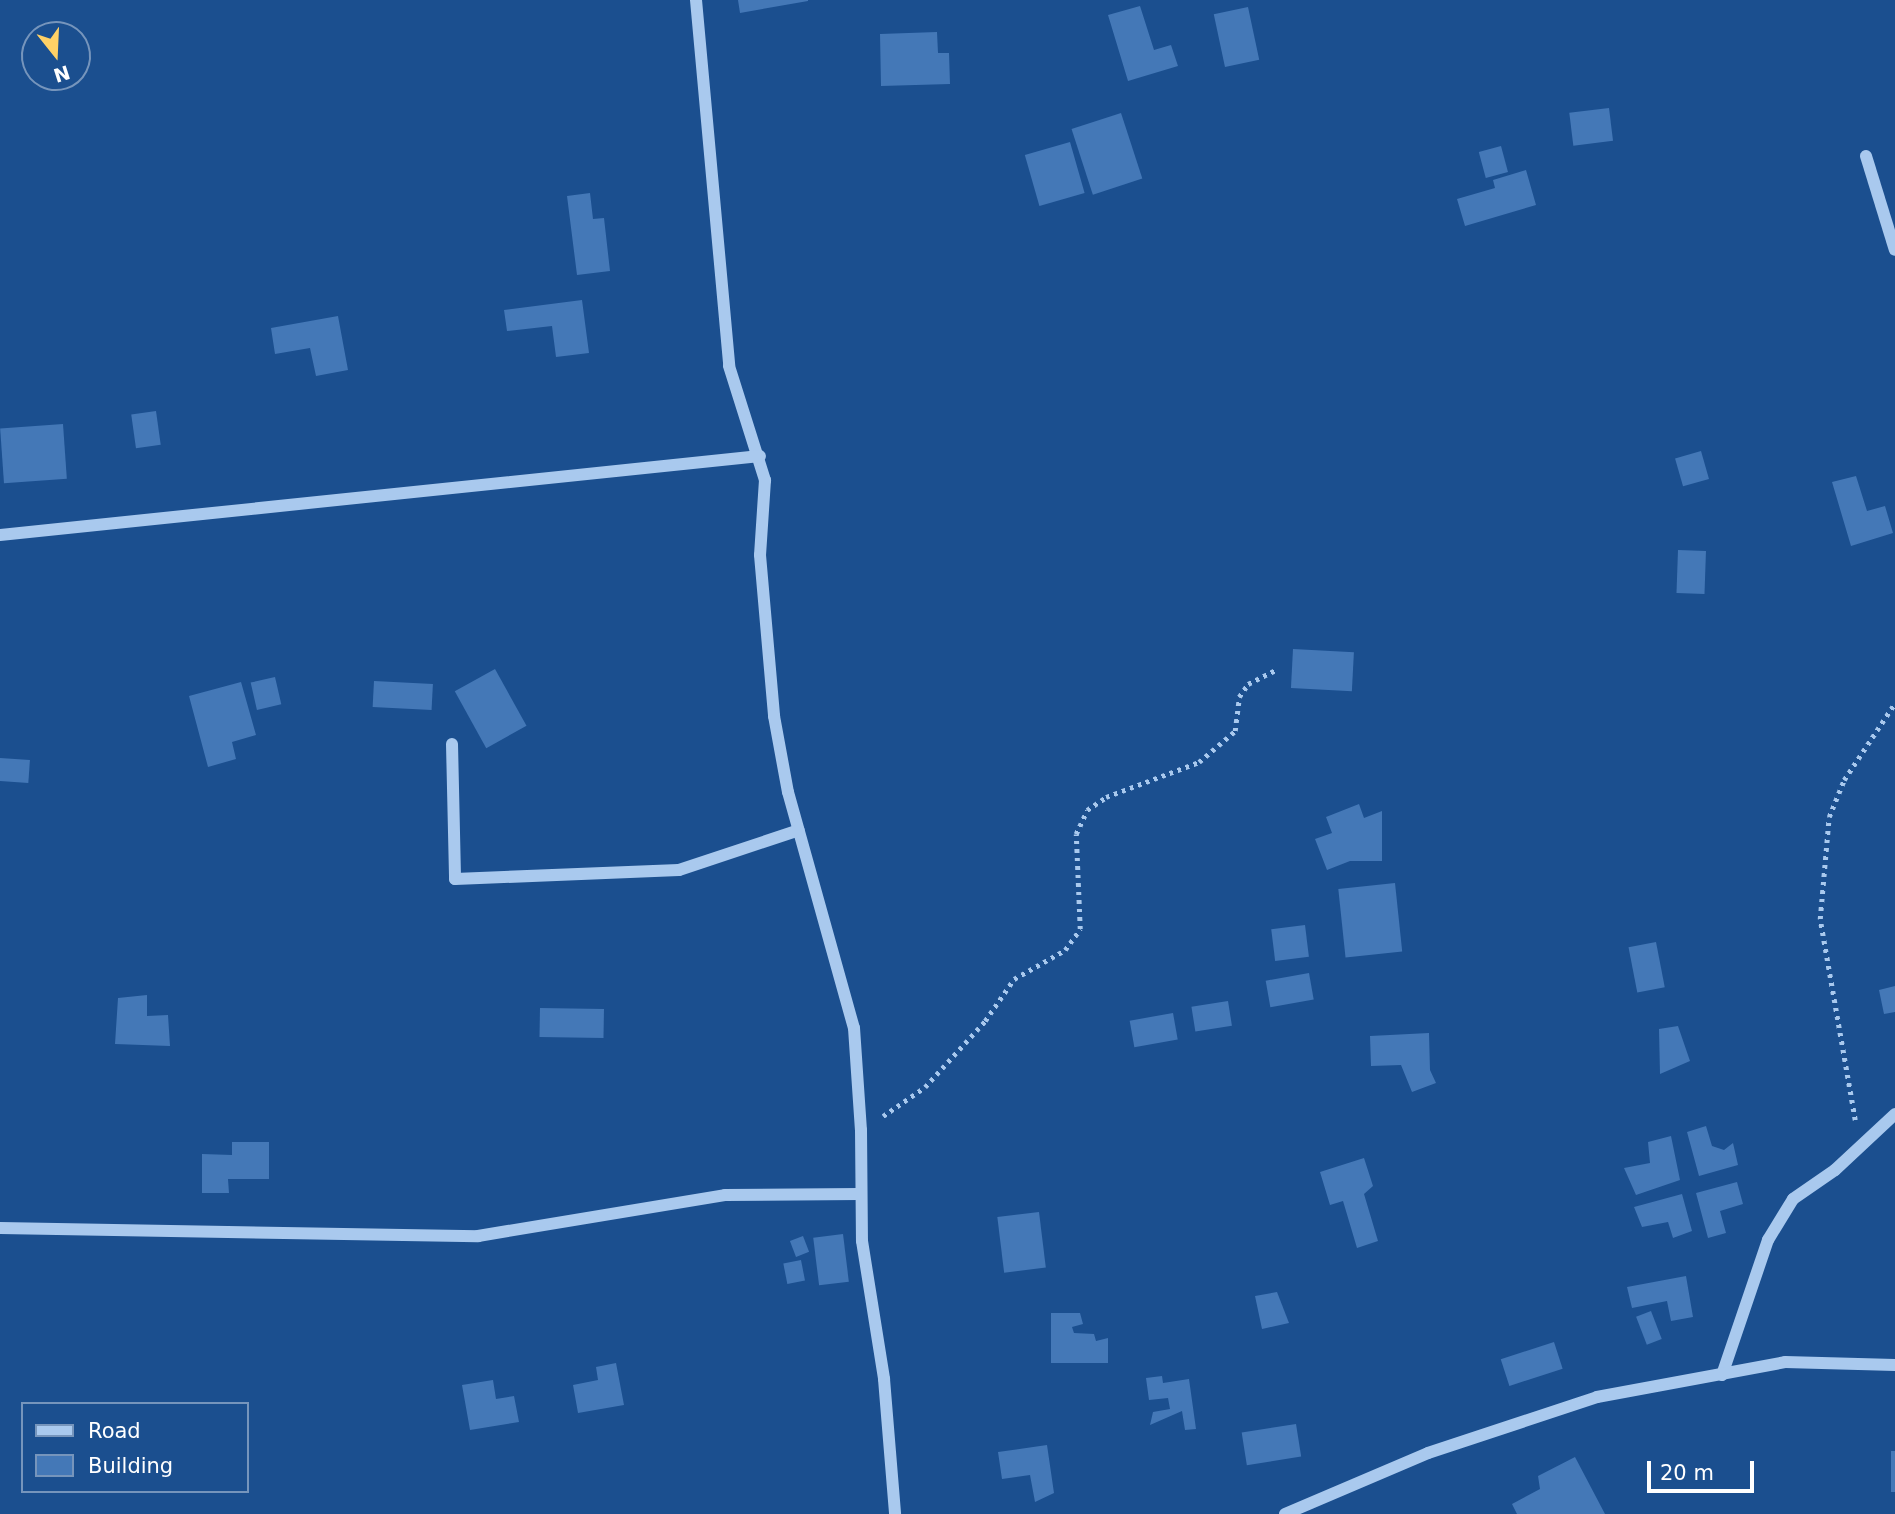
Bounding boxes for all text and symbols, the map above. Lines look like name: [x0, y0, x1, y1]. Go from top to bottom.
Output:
north arrow: [21, 21, 91, 91]
text: N: [51, 61, 73, 87]
legend: [21, 1402, 248, 1493]
text: Road: [88, 1419, 141, 1443]
scale bar: [1650, 1448, 1757, 1492]
text: Building: [88, 1454, 173, 1478]
text: 20 m: [1660, 1461, 1714, 1485]

